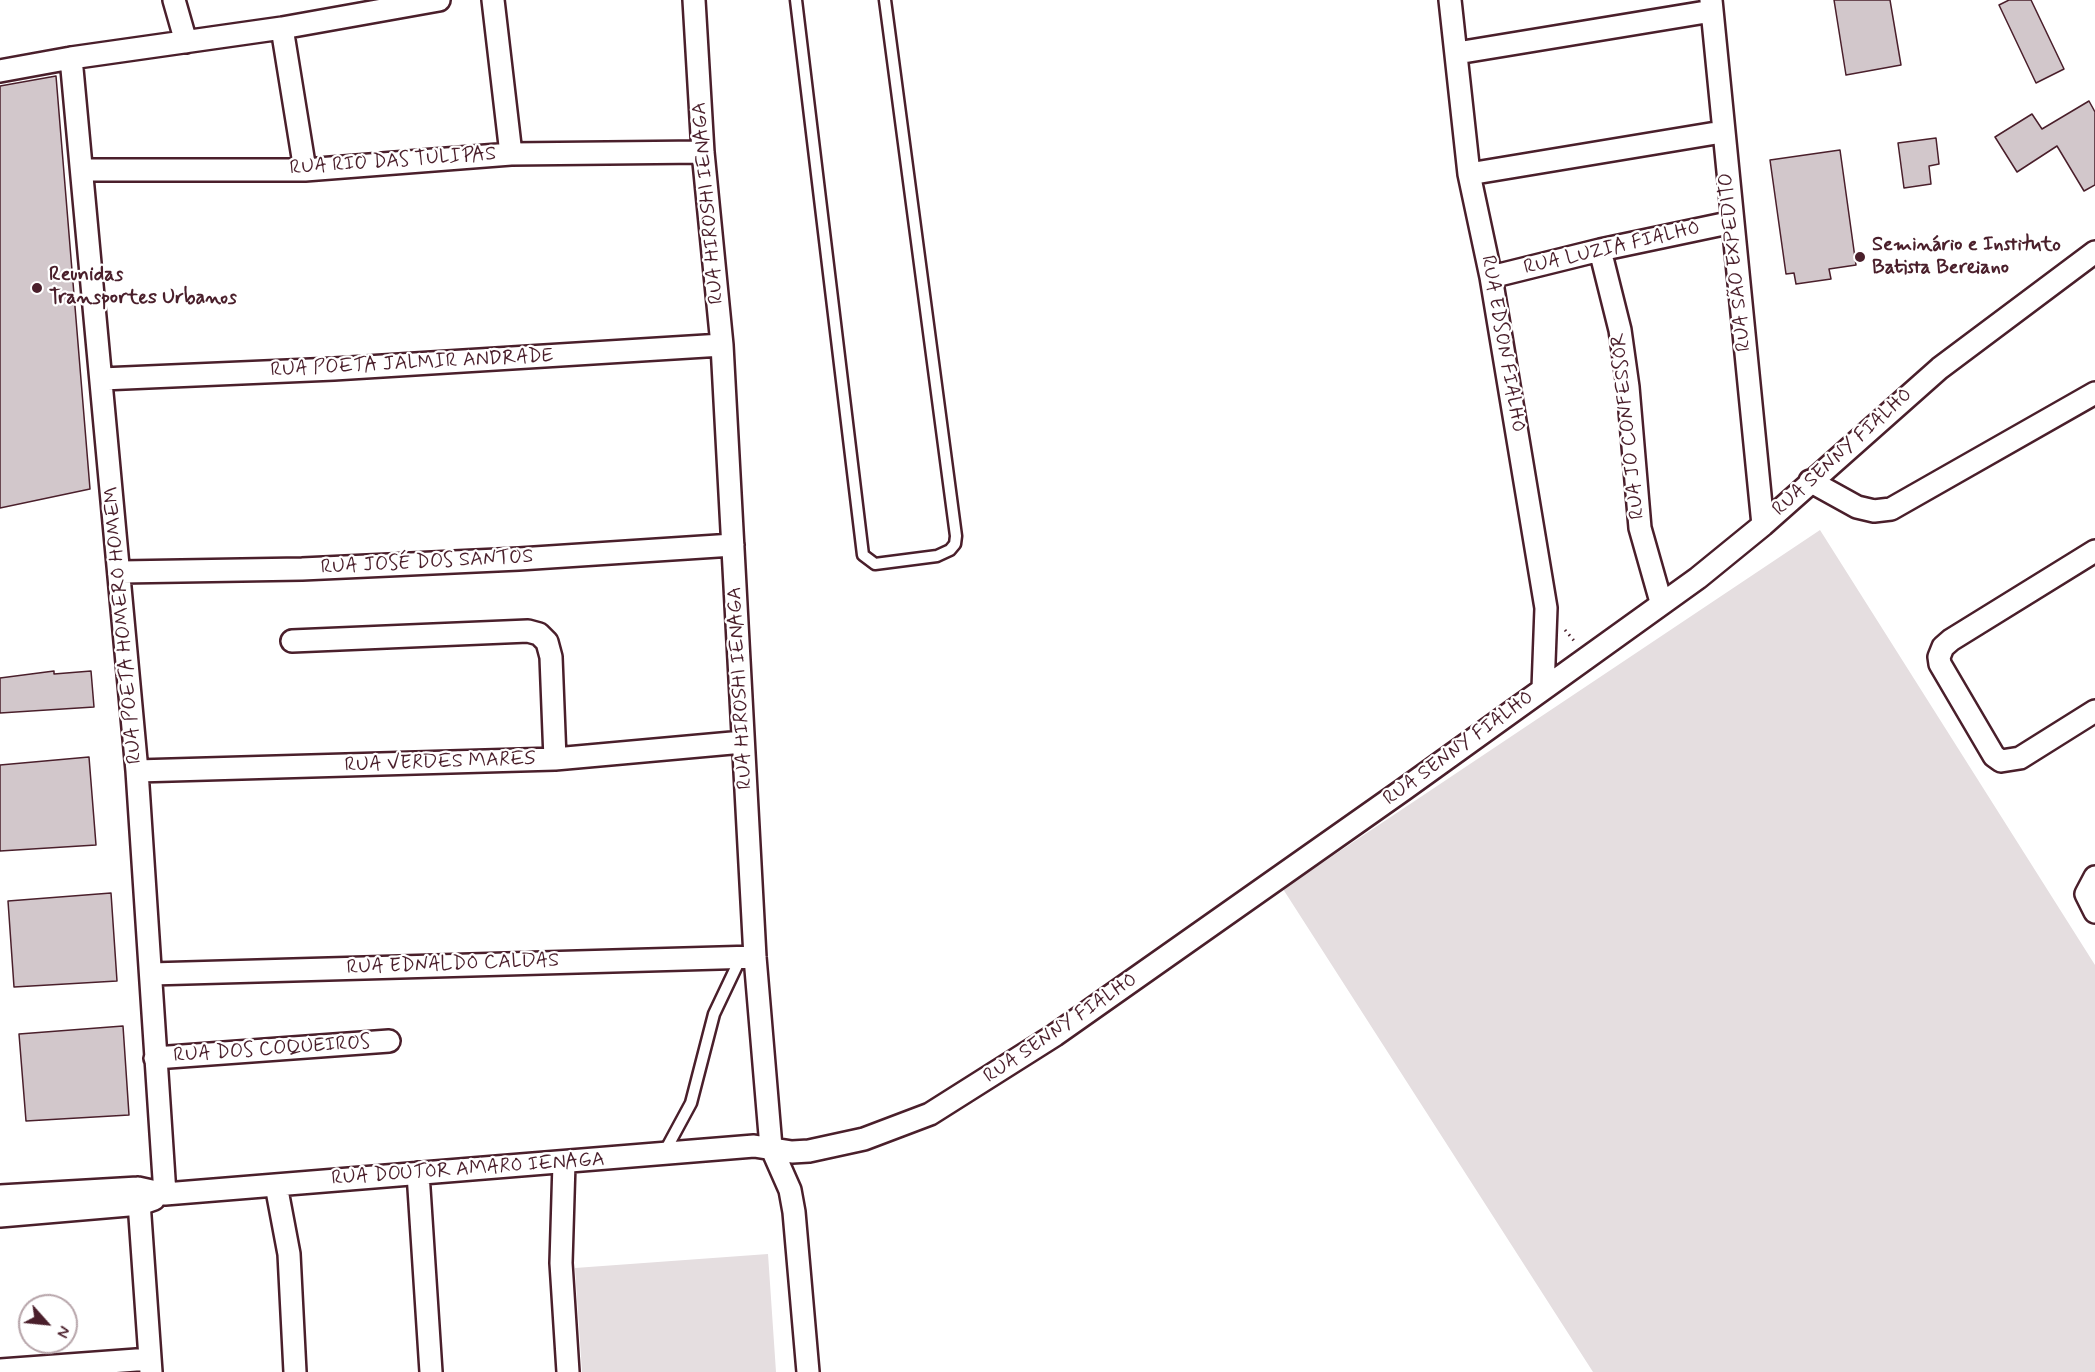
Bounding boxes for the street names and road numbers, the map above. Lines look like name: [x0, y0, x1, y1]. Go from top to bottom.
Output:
street label: RUA HIROSHI IENAGA: [688, 101, 730, 305]
street label: RUA RIO DAS TULIPAS: [289, 143, 497, 181]
street label: RUA SÃO EXPEDITO: [1715, 171, 1757, 353]
street label: RUA LUZIA FIALHO: [1522, 217, 1702, 281]
street label: RUA EDSON FIALHO: [1475, 254, 1529, 434]
street label: RUA JO CONFESSOR: [1607, 332, 1651, 520]
street label: RUA POETA JALMIR ANDRADE: [270, 345, 554, 383]
street label: RUA SENNY FIALHO: [1768, 384, 1918, 522]
street label: RUA POETA HOMERO HOMEM: [100, 485, 148, 765]
street label: RUA JOSÉ DOS SANTOS: [320, 545, 534, 581]
street label: RUA HIROSHI IENAGA: [724, 586, 758, 790]
street label: RUA SENNY FIALHO: [1379, 686, 1539, 812]
street label: RUA VERDES MARES: [344, 748, 536, 778]
street label: RUA EDNALDO CALDAS: [346, 949, 560, 981]
street label: RUA SENNY FIALHO: [980, 969, 1142, 1089]
street label: RUA DOS COQUEIROS: [173, 1031, 371, 1069]
street label: RUA DOUTOR AMARO IENAGA: [331, 1148, 605, 1192]

